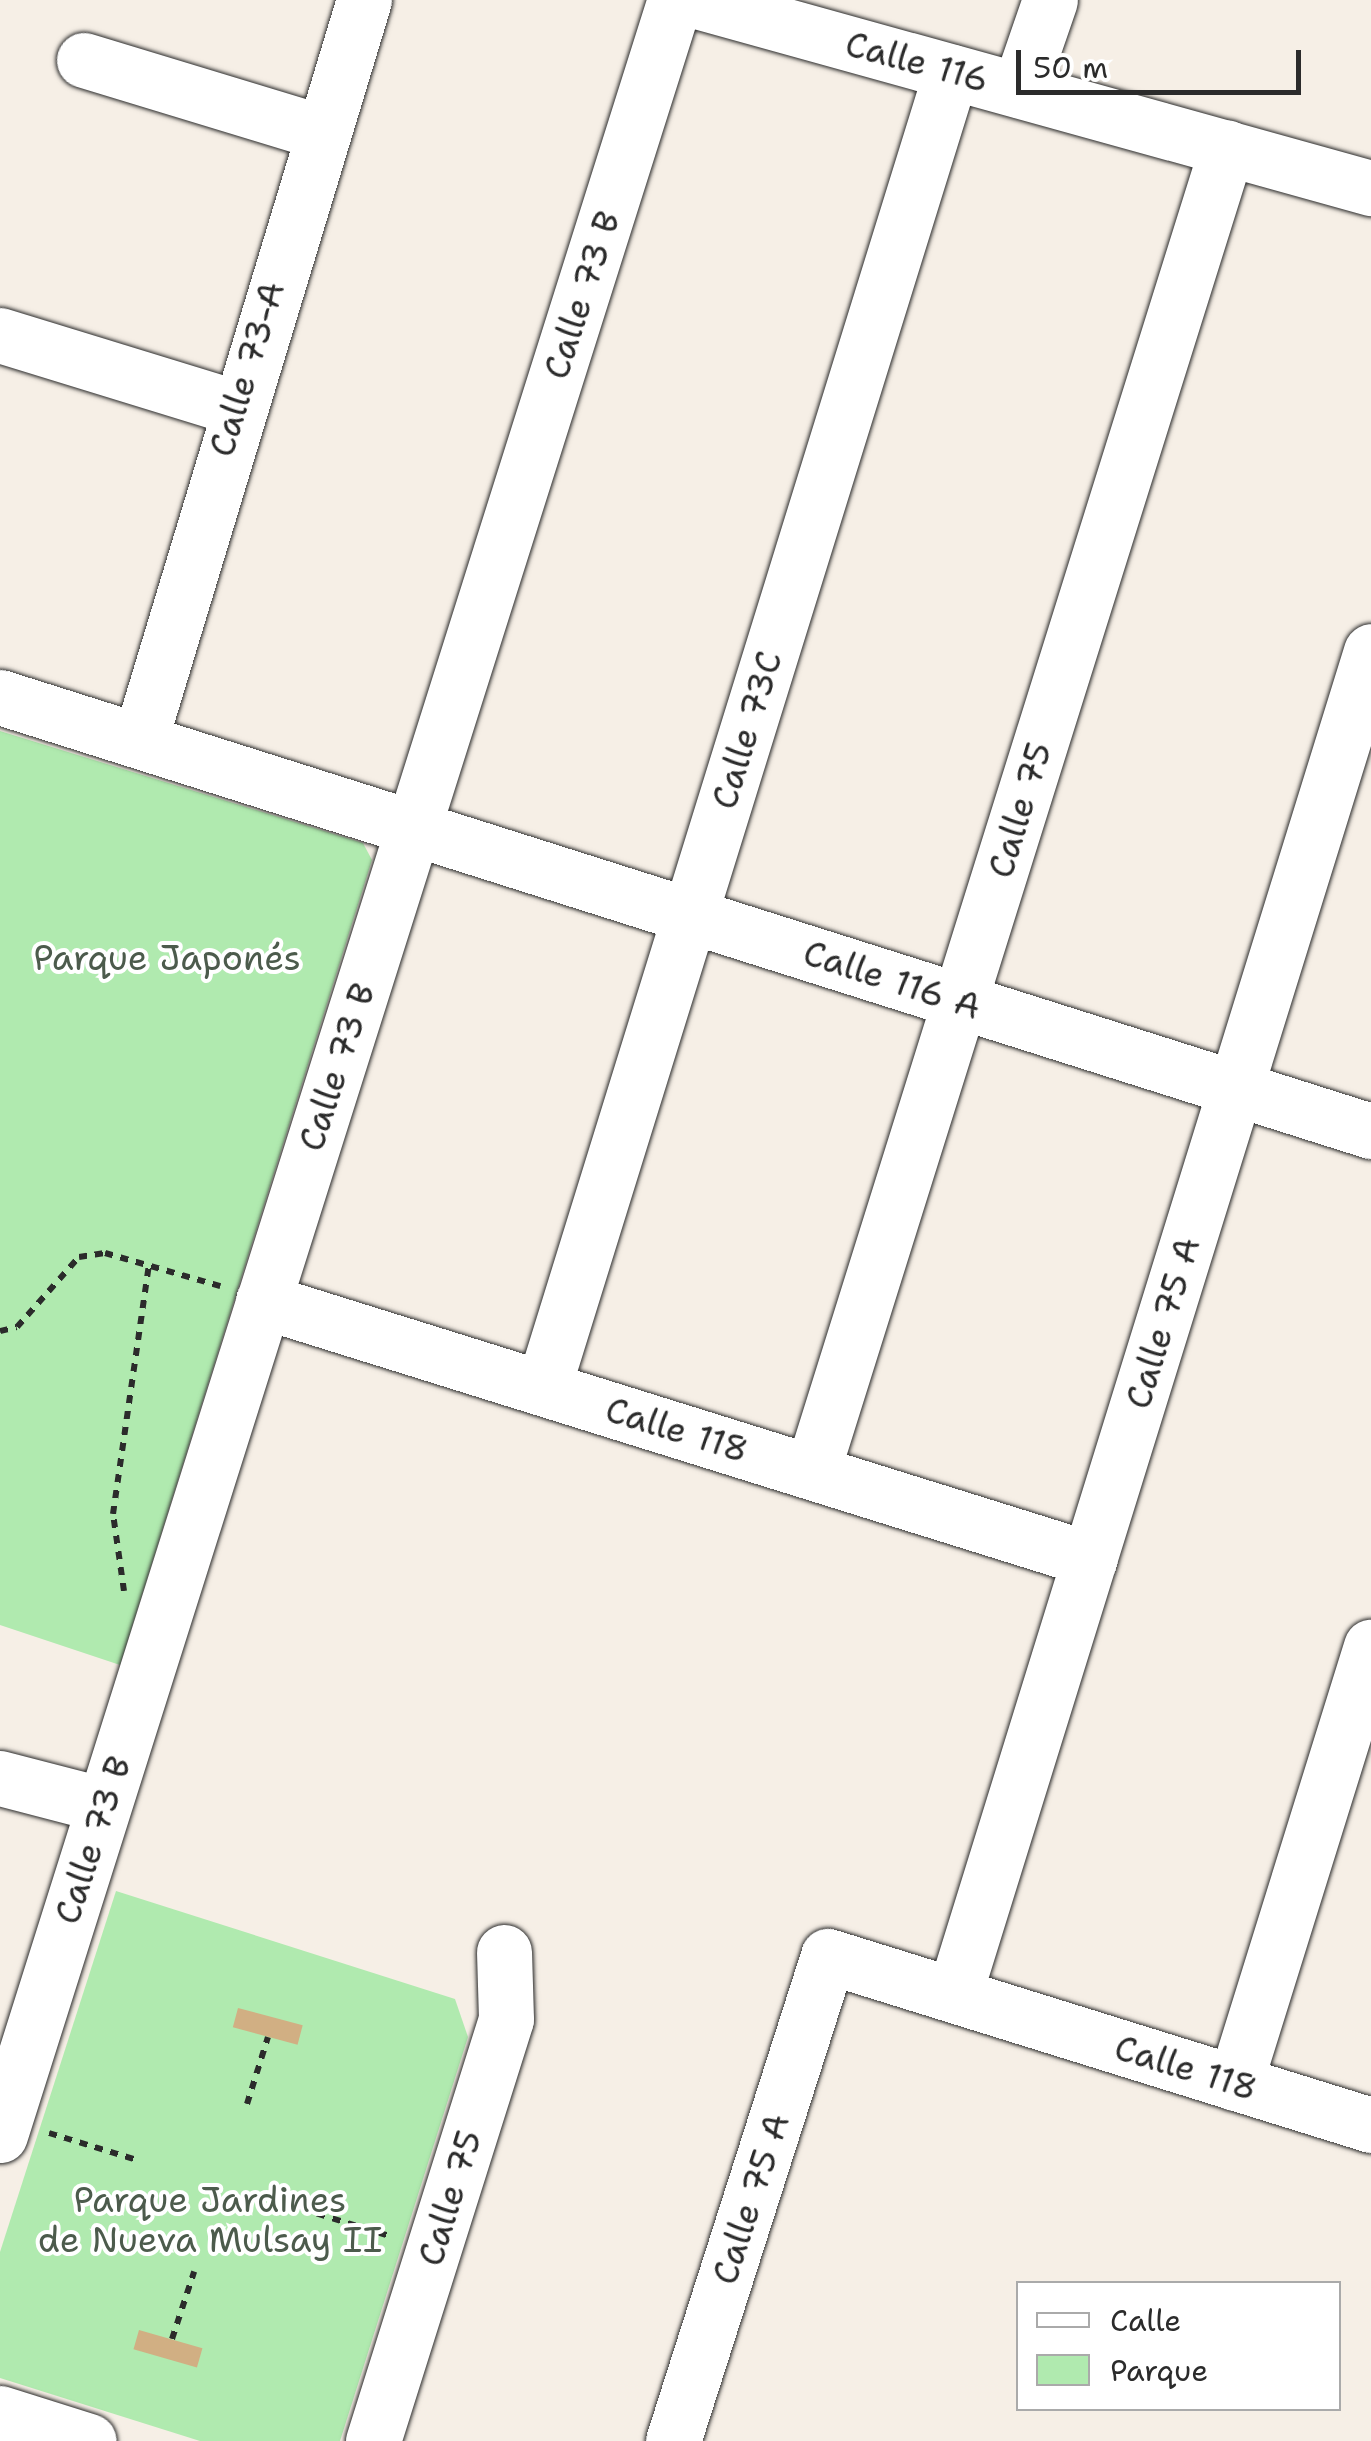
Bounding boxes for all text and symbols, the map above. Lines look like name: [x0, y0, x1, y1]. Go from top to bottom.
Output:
street label: Calle 116: [841, 23, 993, 101]
scale bar: [1021, 30, 1306, 92]
text: 50 m: [1033, 47, 1108, 88]
street label: Calle 73 B: [535, 206, 629, 384]
street label: Calle 73-A: [200, 276, 294, 462]
street label: Calle 73C: [703, 646, 791, 814]
street label: Calle 75: [979, 737, 1061, 883]
street label: Calle 116 A: [798, 932, 986, 1028]
park label: Parque Japonés: [33, 937, 301, 979]
street label: Calle 73 B: [290, 978, 384, 1156]
street label: Calle 75 A: [1117, 1232, 1209, 1414]
street label: Calle 118: [601, 1388, 753, 1472]
street label: Calle 73 B: [46, 1751, 140, 1929]
street label: Calle 118: [1110, 2026, 1262, 2110]
street label: Calle 75 A: [704, 2108, 798, 2290]
street label: Calle 75: [409, 2125, 491, 2271]
park label: Parque Jardines de Nueva Mulsay II: [38, 2179, 382, 2261]
legend: [1016, 2281, 1341, 2411]
text: Calle: [1110, 2300, 1181, 2341]
text: Parque: [1110, 2350, 1208, 2391]

